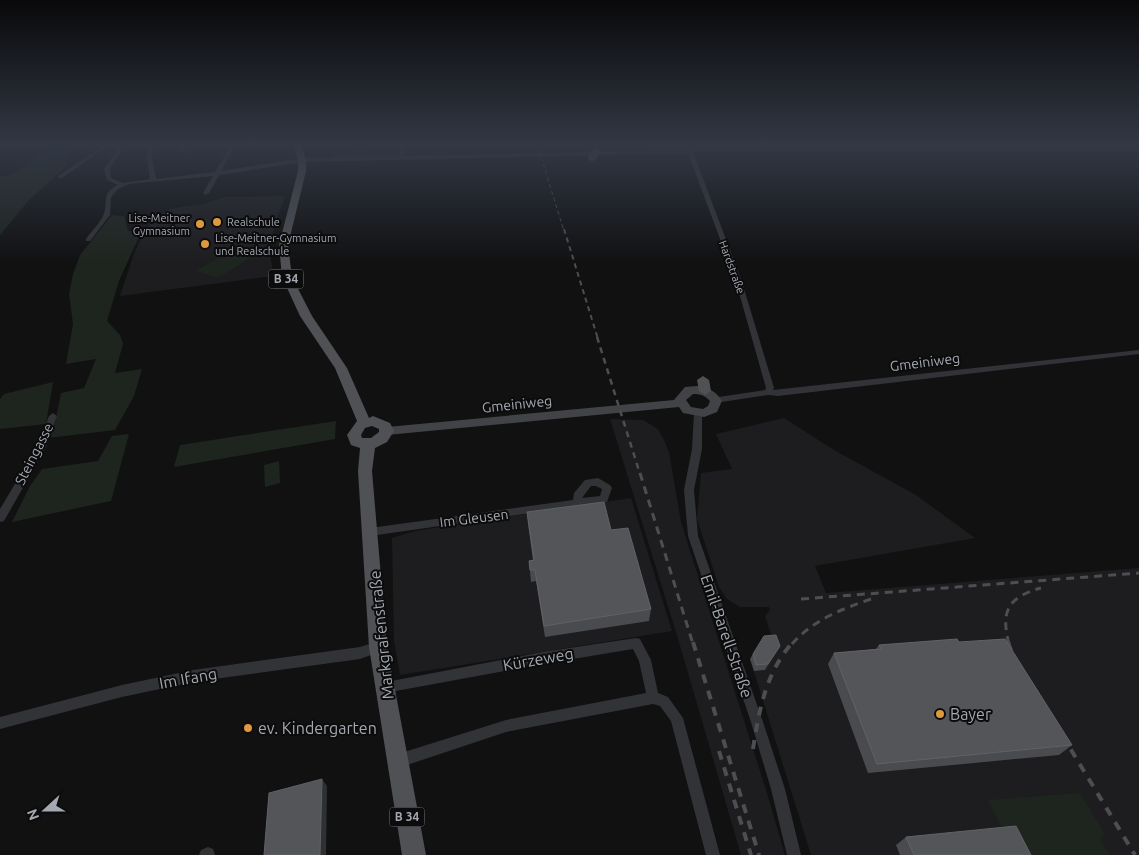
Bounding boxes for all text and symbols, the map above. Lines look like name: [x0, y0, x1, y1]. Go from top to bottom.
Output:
place label: Lise-Meitner Gymnasium: [129, 212, 191, 237]
marker: Realschule: [211, 216, 223, 228]
place label: Realschule: [227, 216, 280, 228]
marker: Lise-Meitner Gymnasium: [194, 218, 206, 230]
place label: Lise-Meitner-Gymnasium und Realschule: [215, 232, 337, 257]
marker: Lise-Meitner-Gymnasium und Realschule: [199, 238, 211, 250]
street label: Hardstraße: [717, 239, 747, 295]
road number: B 34: [268, 270, 304, 288]
street label: Gmeiniweg: [889, 350, 961, 374]
street label: Gmeiniweg: [481, 392, 553, 416]
street label: Steingasse: [12, 420, 56, 488]
street label: Im Gleusen: [439, 506, 509, 530]
street label: Markgrafenstraße: [365, 570, 397, 700]
street label: Emil-Barell-Straße: [697, 572, 757, 700]
street label: Kürzeweg: [501, 644, 575, 674]
street label: Im Ifang: [158, 664, 218, 692]
place label: Bayer: [950, 705, 991, 723]
marker: Bayer: [934, 708, 946, 720]
place label: ev. Kindergarten: [258, 719, 377, 737]
marker: ev. Kindergarten: [242, 722, 254, 734]
north arrow: [20, 785, 70, 835]
text: N: [24, 807, 42, 822]
road number: B 34: [390, 808, 424, 826]

